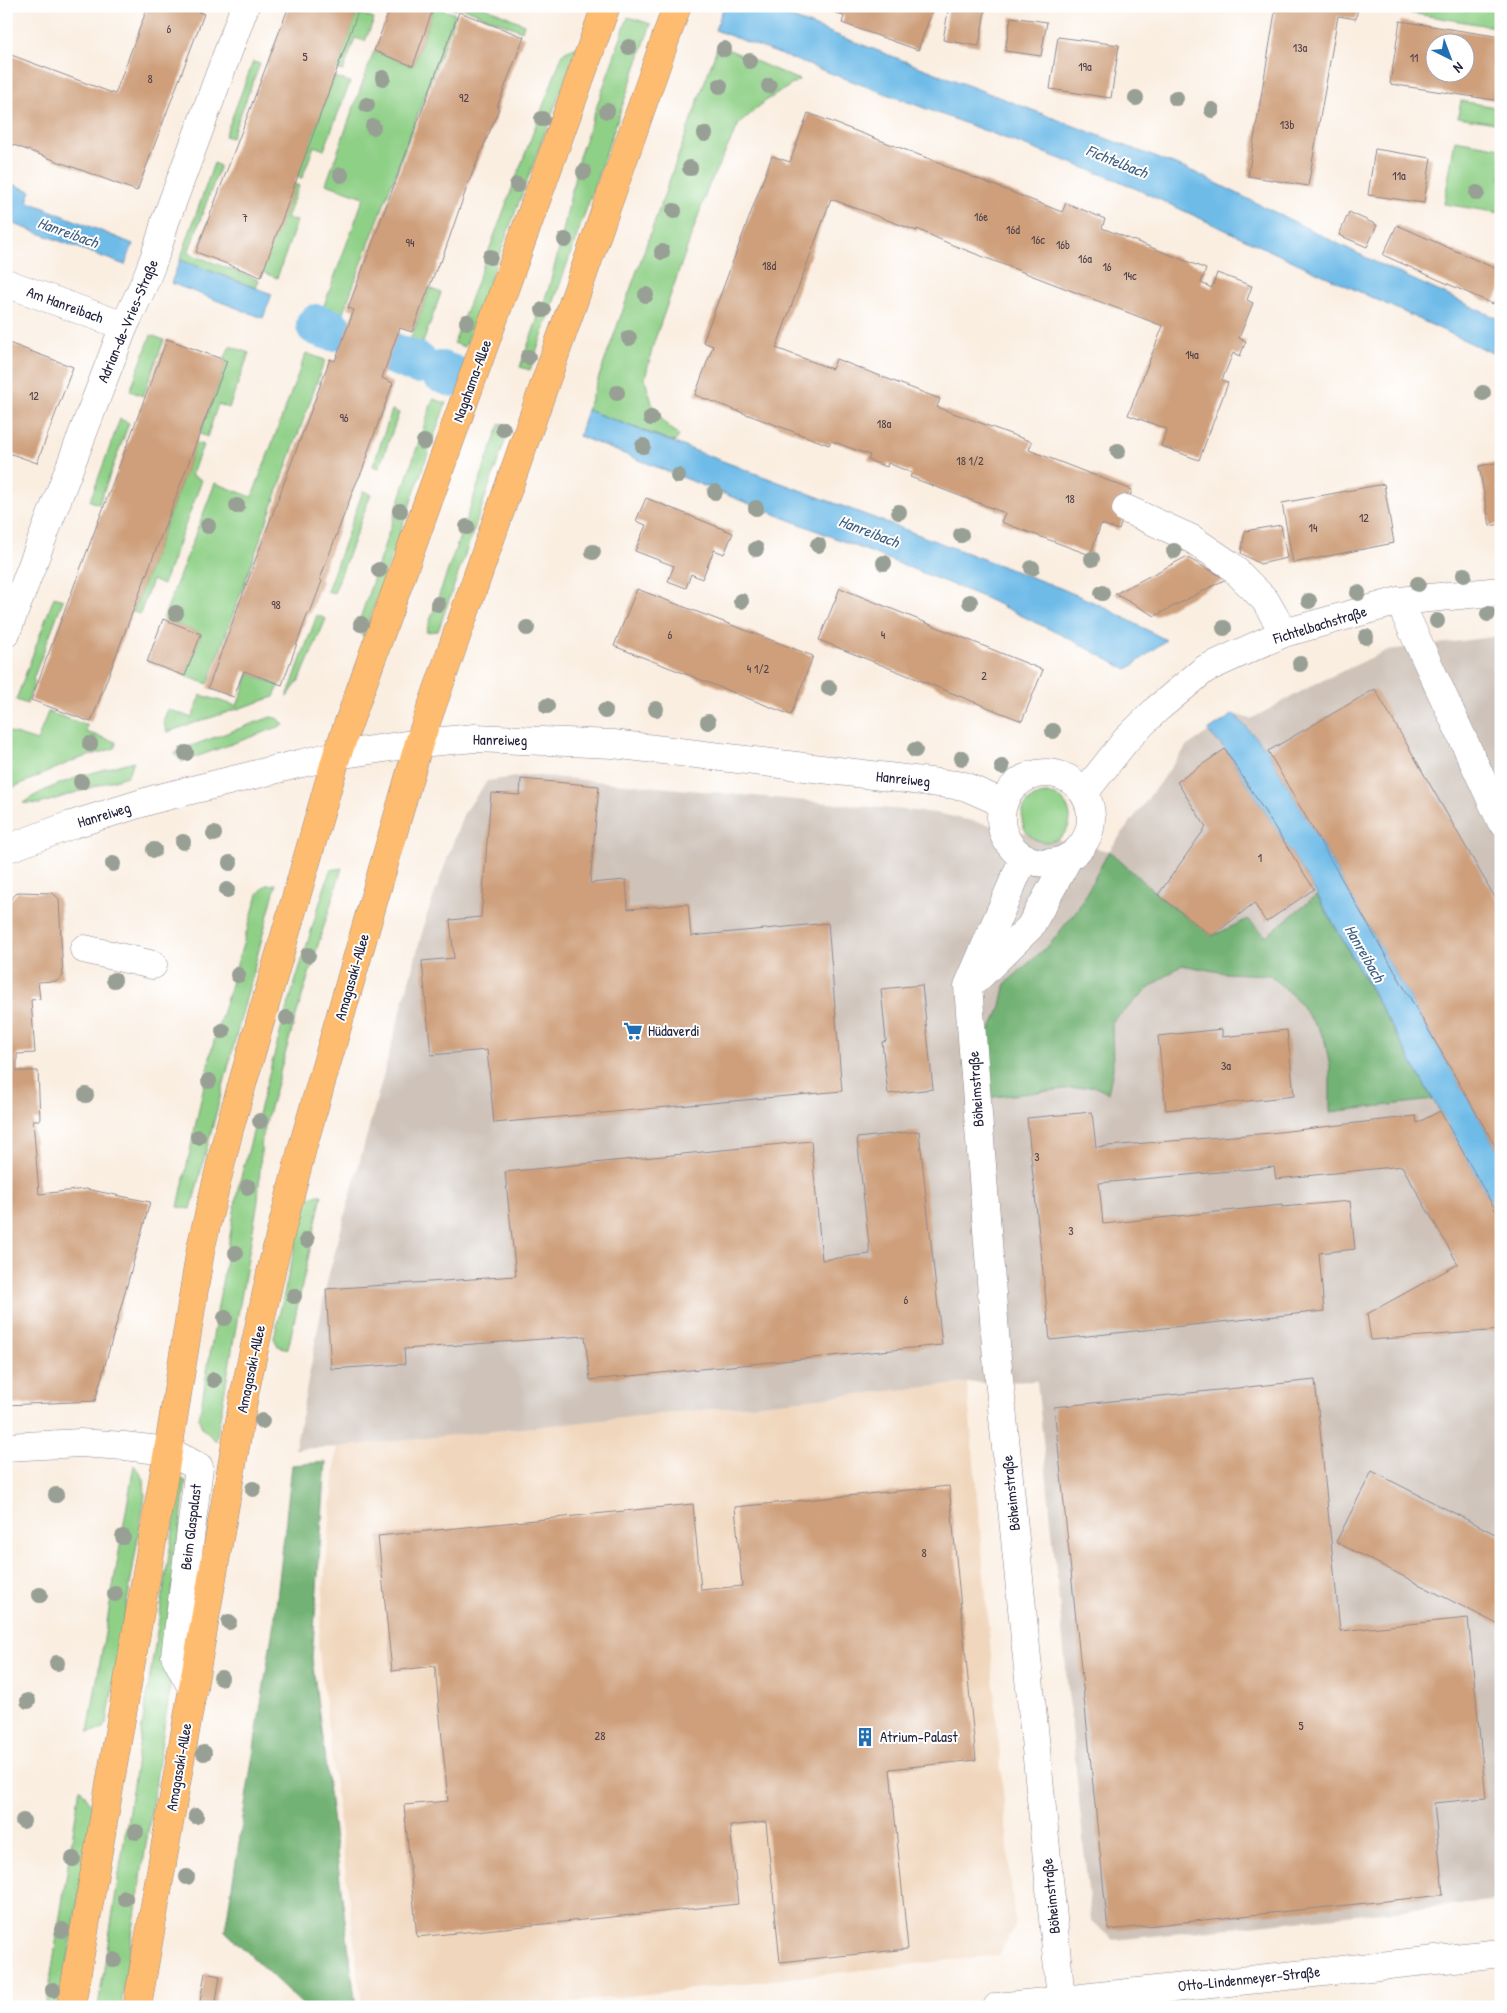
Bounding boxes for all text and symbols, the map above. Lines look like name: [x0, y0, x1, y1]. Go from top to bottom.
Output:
house number: 6: [167, 20, 172, 37]
north arrow: [1424, 32, 1474, 82]
house number: 13a: [1293, 39, 1308, 56]
house number: 5: [302, 48, 308, 65]
house number: 11: [1410, 49, 1418, 66]
house number: 19a: [1078, 58, 1092, 75]
text: N: [1450, 58, 1468, 78]
house number: 8: [147, 70, 153, 87]
house number: 92: [459, 89, 469, 106]
house number: 13b: [1280, 116, 1294, 133]
water label: Fichtelbach: [1083, 139, 1152, 184]
house number: 11a: [1392, 167, 1406, 184]
house number: 16e: [974, 208, 988, 225]
house number: 7: [242, 209, 248, 226]
water label: Hanreibach: [35, 211, 103, 254]
house number: 16d: [1006, 221, 1020, 238]
house number: 16c: [1031, 231, 1045, 248]
house number: 94: [406, 234, 415, 251]
house number: 16b: [1056, 236, 1070, 253]
house number: 16a: [1078, 250, 1092, 267]
street label: Adrian-de-Vries-Straße: [92, 256, 163, 386]
house number: 18d: [762, 257, 776, 274]
house number: 16: [1102, 258, 1112, 275]
house number: 14c: [1123, 267, 1137, 284]
street label: Am Hanreibach: [24, 281, 106, 328]
street label: Nagahama-Allee: [447, 337, 496, 425]
house number: 14a: [1185, 346, 1199, 363]
house number: 12: [29, 387, 39, 404]
house number: 96: [339, 409, 349, 426]
house number: 18a: [877, 415, 891, 432]
house number: 18 1/2: [956, 452, 984, 469]
house number: 18: [1065, 490, 1075, 507]
water label: Hanreibach: [836, 509, 903, 553]
house number: 12: [1359, 509, 1369, 526]
house number: 14: [1309, 519, 1318, 536]
house number: 98: [271, 596, 281, 613]
street label: Fichtelbachstraße: [1269, 600, 1369, 649]
house number: 6: [668, 626, 673, 643]
house number: 4: [881, 626, 886, 643]
house number: 4 1/2: [747, 660, 770, 677]
house number: 2: [981, 667, 987, 684]
street label: Hanreiweg: [473, 729, 528, 750]
street label: Hanreiweg: [875, 765, 932, 792]
street label: Hanreiweg: [75, 796, 133, 833]
house number: 1: [1258, 849, 1262, 866]
water label: Hanreibach: [1340, 920, 1391, 987]
street label: Amagasaki-Allee: [329, 931, 374, 1023]
supermarket icon: Hüdaverdi: [622, 1020, 644, 1042]
place label: Hüdaverdi: [648, 1020, 700, 1041]
street label: Böheimstraße: [962, 1050, 989, 1128]
house number: 3a: [1221, 1057, 1231, 1074]
house number: 3: [1034, 1148, 1040, 1165]
house number: 3: [1068, 1222, 1074, 1239]
house number: 6: [904, 1291, 909, 1308]
street label: Amagasaki-Allee: [231, 1323, 270, 1415]
street label: Böheimstraße: [996, 1454, 1025, 1532]
street label: Beim Glaspalast: [175, 1482, 206, 1571]
house number: 8: [921, 1544, 927, 1561]
house number: 5: [1298, 1717, 1304, 1734]
street label: Amagasaki-Allee: [160, 1721, 197, 1813]
building icon: Atrium-Palast: [854, 1726, 876, 1748]
place label: Atrium-Palast: [880, 1726, 959, 1747]
house number: 28: [595, 1727, 605, 1744]
street label: Böheimstraße: [1036, 1857, 1065, 1935]
street label: Otto-Lindenmeyer-Straße: [1177, 1961, 1321, 1996]

